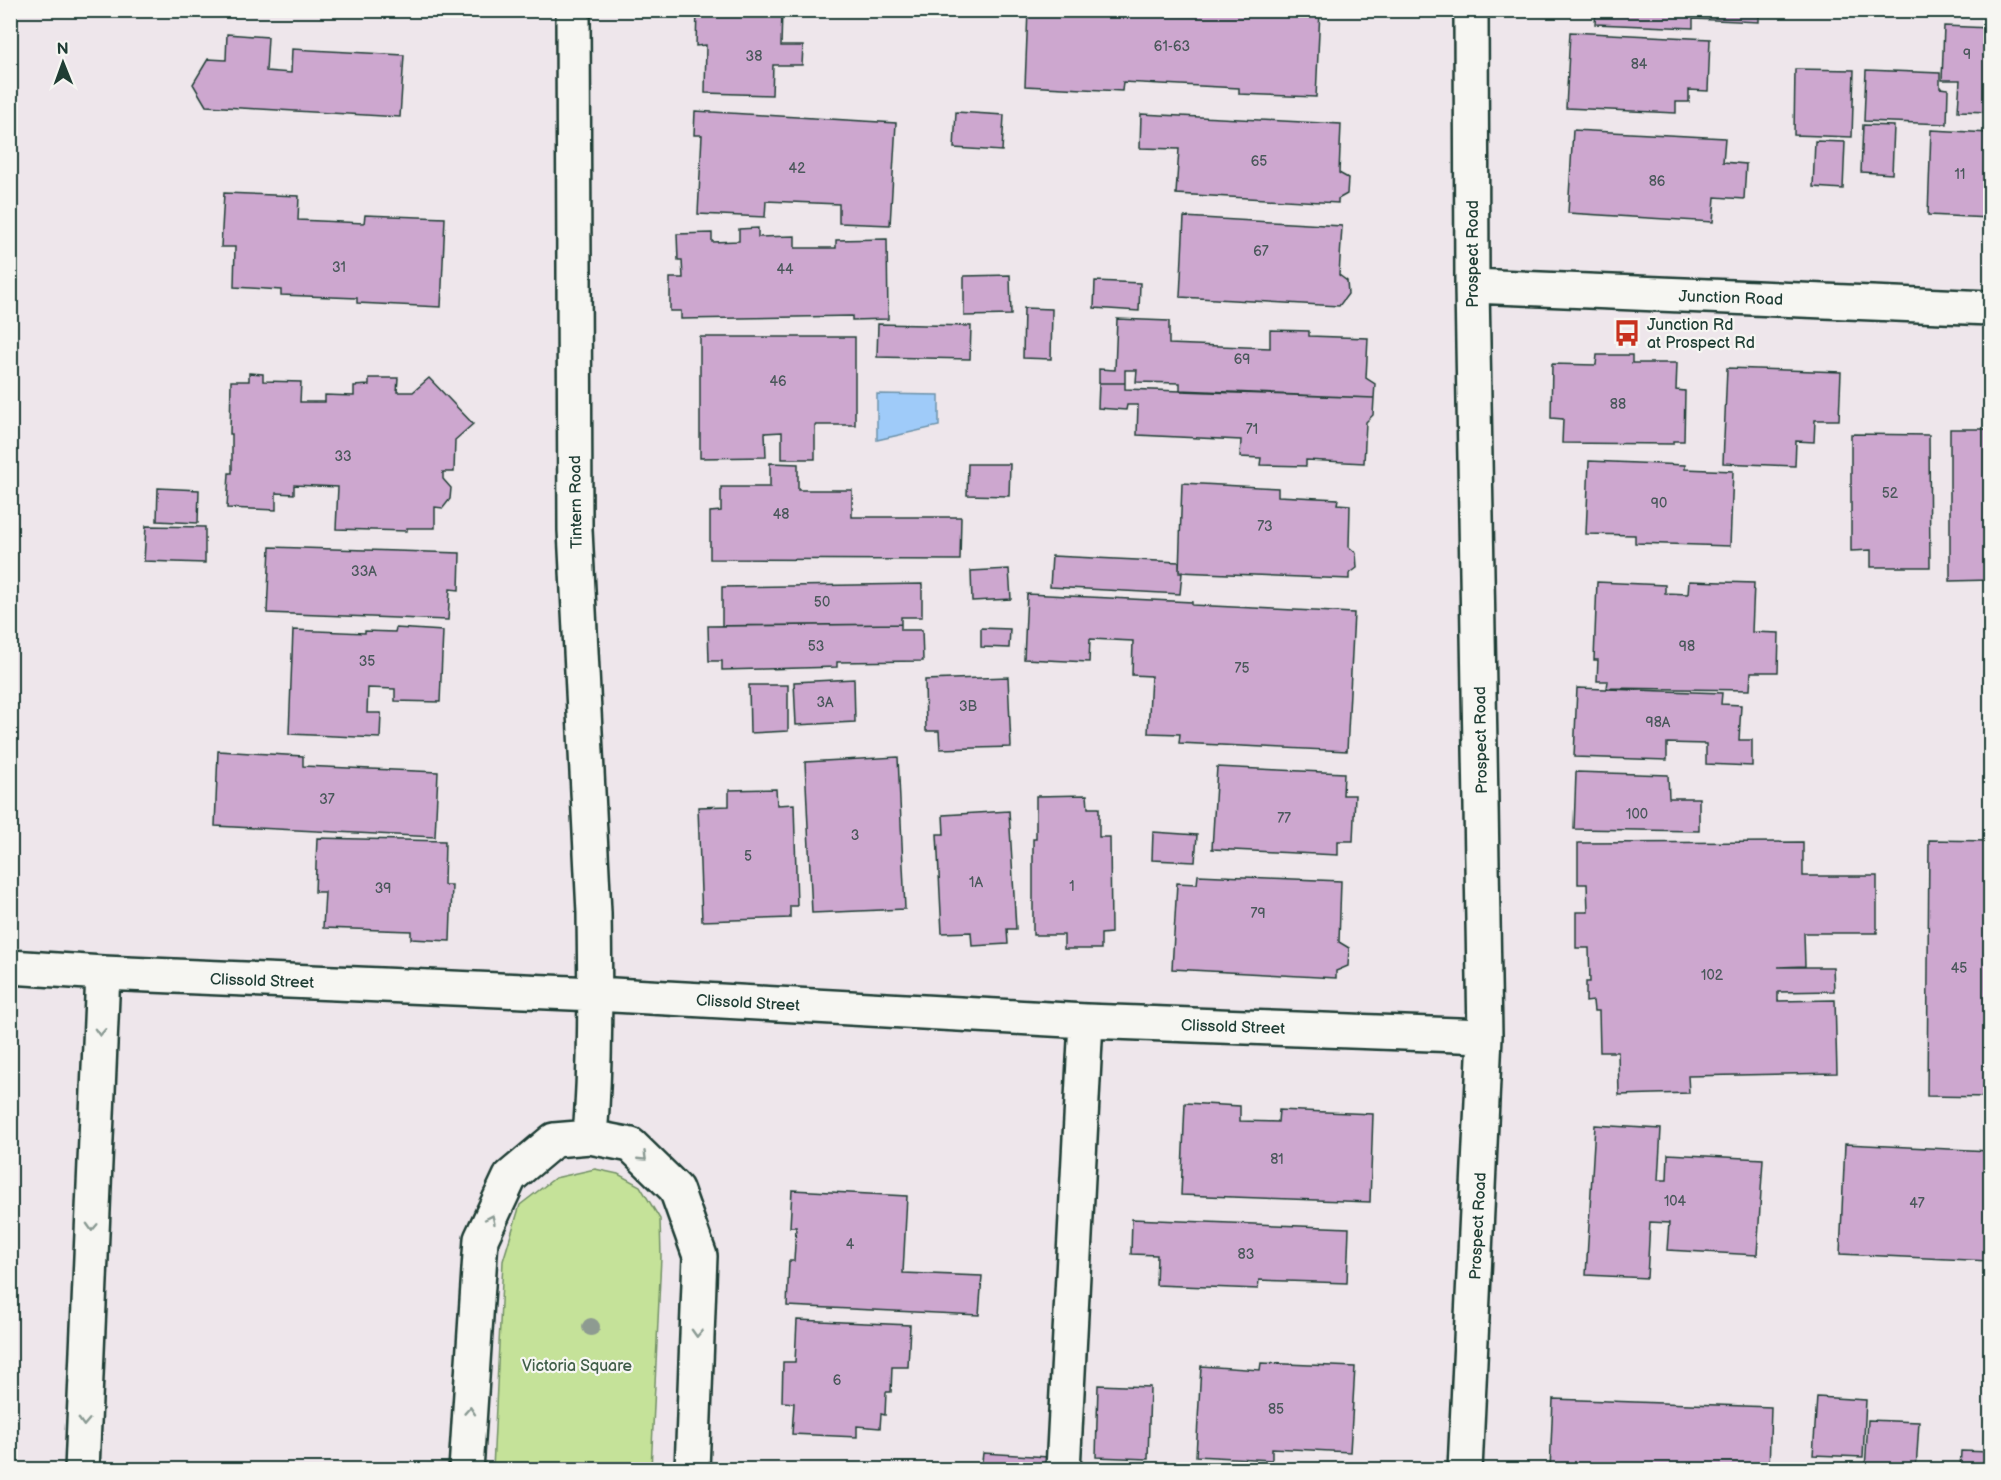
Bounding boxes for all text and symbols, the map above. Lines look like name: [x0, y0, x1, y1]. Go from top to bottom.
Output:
north arrow: [33, 33, 93, 93]
house number: 61-63: [1154, 38, 1190, 55]
text: N: [57, 40, 69, 59]
house number: 9: [1963, 46, 1971, 63]
house number: 38: [746, 48, 762, 65]
house number: 84: [1631, 56, 1648, 73]
house number: 65: [1251, 153, 1267, 170]
house number: 42: [789, 160, 806, 177]
house number: 11: [1955, 166, 1965, 183]
house number: 86: [1649, 173, 1666, 190]
street label: Prospect Road: [1464, 200, 1483, 308]
house number: 67: [1253, 243, 1269, 260]
house number: 31: [332, 259, 346, 276]
house number: 44: [776, 261, 794, 278]
street label: Junction Road: [1678, 287, 1784, 310]
place label: Junction Rd at Prospect Rd: [1647, 316, 1755, 353]
bus stop icon: Junction Rd at Prospect Rd: [1612, 318, 1642, 348]
house number: 69: [1234, 351, 1250, 368]
house number: 46: [769, 373, 787, 390]
house number: 88: [1610, 396, 1626, 413]
house number: 71: [1246, 421, 1258, 438]
house number: 33: [334, 448, 352, 465]
street label: Tintern Road: [566, 455, 587, 549]
house number: 52: [1882, 485, 1899, 502]
house number: 90: [1651, 495, 1667, 512]
house number: 48: [773, 506, 789, 523]
house number: 73: [1257, 518, 1273, 535]
house number: 33A: [351, 563, 377, 580]
house number: 50: [814, 594, 830, 611]
house number: 53: [808, 638, 824, 655]
house number: 98: [1679, 638, 1695, 655]
house number: 35: [359, 653, 375, 670]
house number: 75: [1235, 660, 1249, 677]
street label: Prospect Road: [1471, 686, 1492, 794]
house number: 3A: [816, 694, 834, 711]
house number: 3B: [959, 698, 978, 715]
house number: 98A: [1646, 714, 1671, 731]
house number: 37: [319, 791, 335, 808]
house number: 100: [1626, 806, 1648, 823]
house number: 77: [1277, 810, 1291, 827]
house number: 3: [851, 827, 859, 844]
house number: 5: [744, 848, 752, 865]
house number: 1A: [969, 874, 983, 891]
house number: 1: [1069, 878, 1075, 895]
house number: 39: [375, 880, 391, 897]
house number: 79: [1251, 905, 1265, 922]
house number: 45: [1951, 960, 1967, 977]
house number: 102: [1701, 967, 1724, 984]
street label: Clissold Street: [210, 970, 314, 993]
street label: Clissold Street: [695, 991, 801, 1016]
street label: Clissold Street: [1181, 1016, 1285, 1039]
one-way arrow: [94, 1027, 107, 1036]
one-way arrow: [636, 1150, 646, 1161]
house number: 81: [1270, 1151, 1284, 1168]
street label: Prospect Road: [1466, 1172, 1491, 1280]
house number: 104: [1664, 1193, 1687, 1210]
house number: 47: [1909, 1195, 1925, 1212]
one-way arrow: [483, 1214, 495, 1225]
one-way arrow: [86, 1222, 99, 1231]
house number: 4: [846, 1236, 855, 1253]
house number: 83: [1238, 1246, 1254, 1263]
one-way arrow: [691, 1329, 703, 1338]
park label: Victoria Square: [522, 1357, 633, 1376]
house number: 6: [833, 1372, 842, 1389]
house number: 85: [1268, 1401, 1284, 1418]
one-way arrow: [463, 1407, 476, 1416]
one-way arrow: [78, 1417, 91, 1426]

